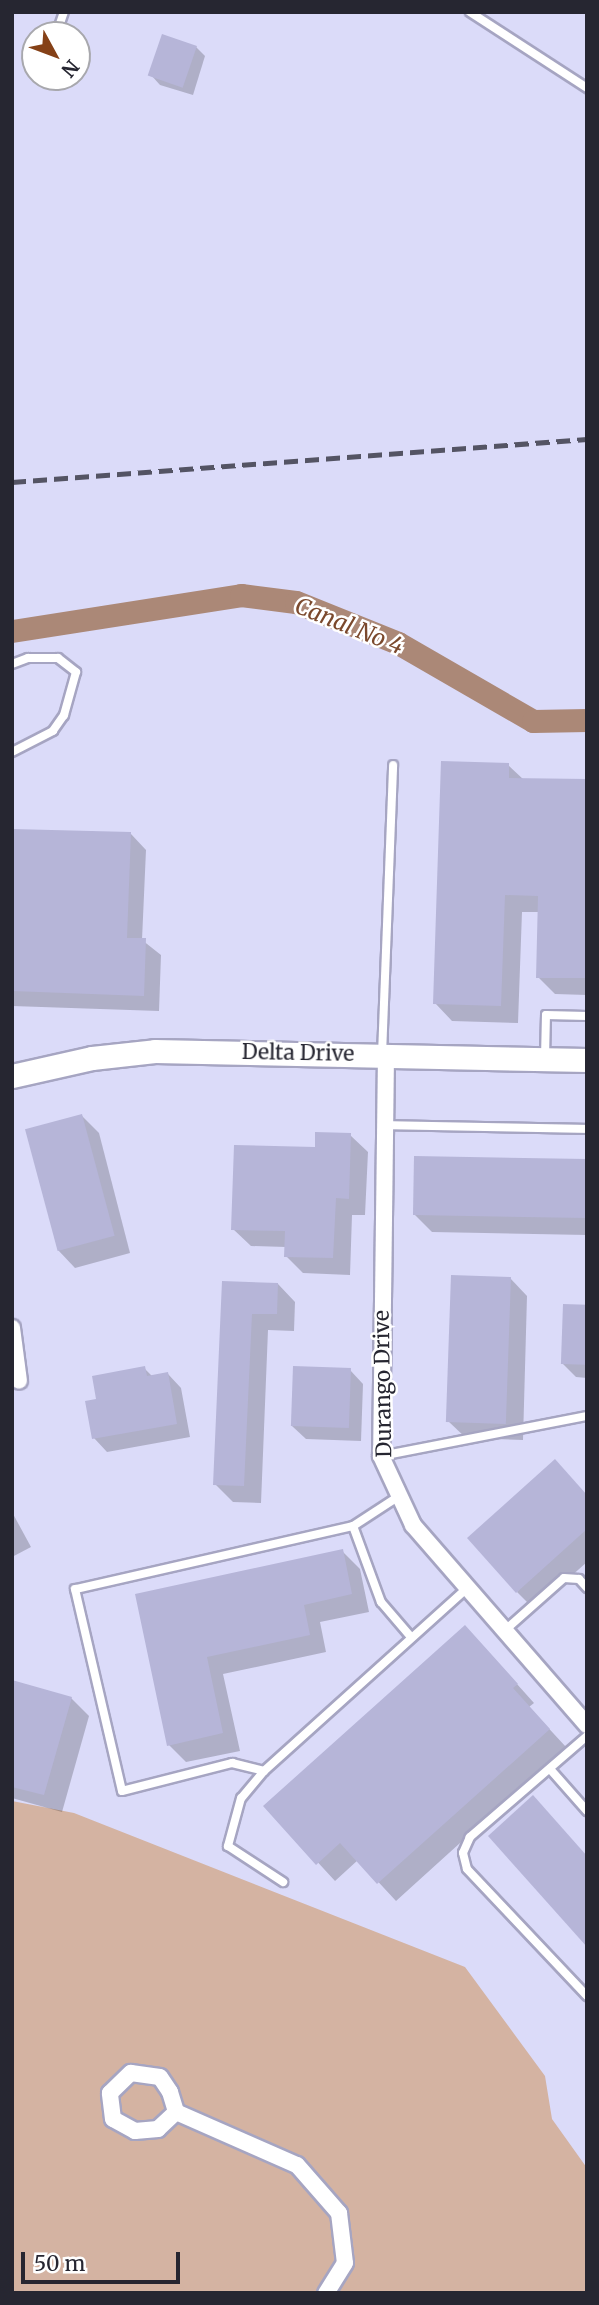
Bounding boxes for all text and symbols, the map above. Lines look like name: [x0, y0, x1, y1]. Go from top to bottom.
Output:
north arrow: [21, 21, 91, 91]
text: N: [56, 55, 84, 82]
water label: Canal No 4: [291, 592, 407, 660]
street label: Delta Drive: [242, 1039, 354, 1067]
street label: Durango Drive: [369, 1310, 397, 1458]
scale bar: [24, 2238, 184, 2282]
text: 50 m: [34, 2250, 85, 2277]

